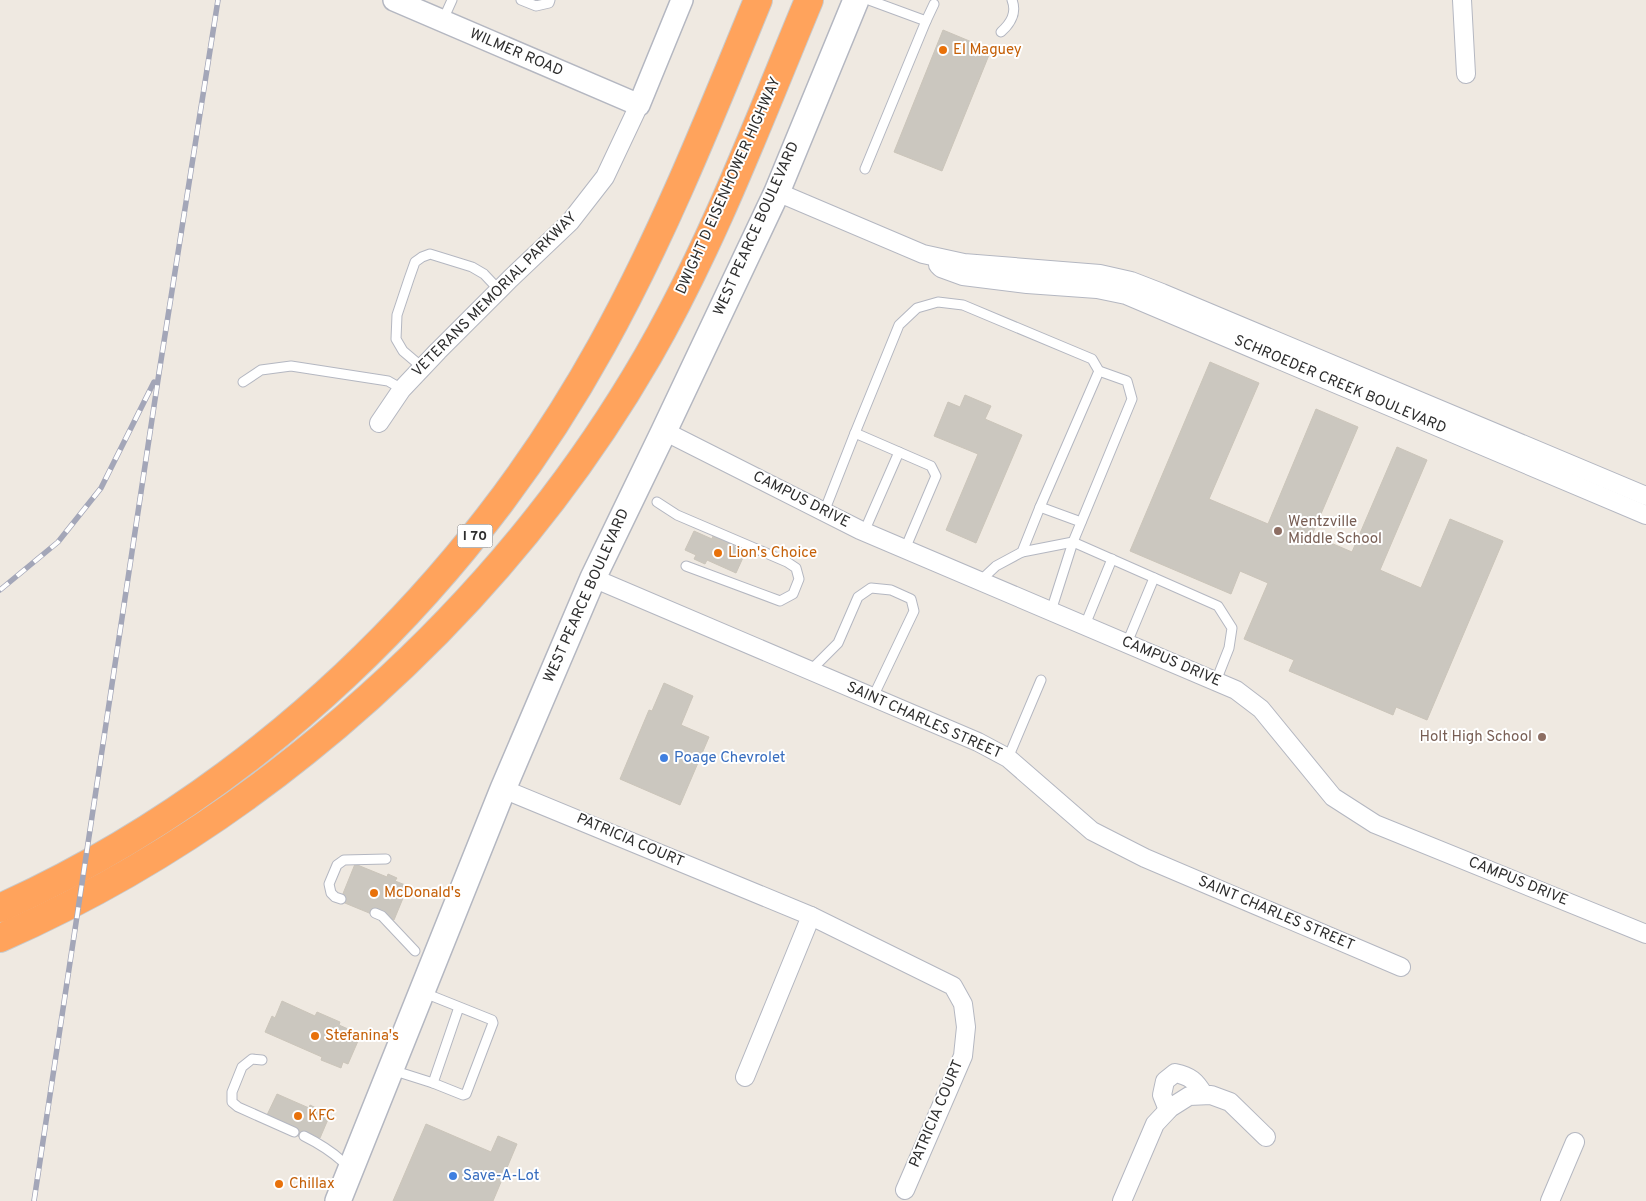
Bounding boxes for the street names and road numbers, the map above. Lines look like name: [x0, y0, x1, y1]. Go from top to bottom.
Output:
street label: WILMER ROAD: [466, 25, 566, 81]
street label: DWIGHT D EISENHOWER HIGHWAY: [672, 74, 786, 298]
street label: WEST PEARCE BOULEVARD: [710, 139, 804, 319]
street label: VETERANS MEMORIAL PARKWAY: [408, 208, 582, 382]
street label: SCHROEDER CREEK BOULEVARD: [1231, 332, 1449, 438]
street label: CAMPUS DRIVE: [749, 467, 853, 533]
street label: WEST PEARCE BOULEVARD: [540, 506, 634, 686]
road number: I 70: [458, 524, 492, 548]
street label: CAMPUS DRIVE: [1118, 632, 1224, 692]
street label: SAINT CHARLES STREET: [843, 678, 1005, 764]
street label: PATRICIA COURT: [573, 810, 687, 872]
street label: CAMPUS DRIVE: [1465, 853, 1571, 911]
street label: SAINT CHARLES STREET: [1195, 872, 1357, 956]
street label: PATRICIA COURT: [906, 1057, 968, 1171]

